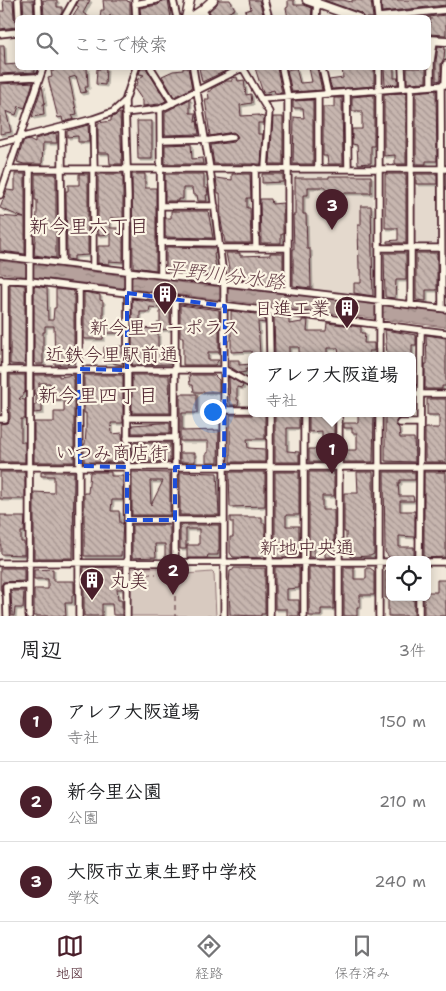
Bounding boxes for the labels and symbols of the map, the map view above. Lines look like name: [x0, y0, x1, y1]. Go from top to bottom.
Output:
pin: 3: [316, 189, 348, 230]
district label: 新今里六丁目: [29, 213, 149, 239]
water label: 平野川分水路: [164, 255, 287, 295]
building icon: 新今里コーポラス: [152, 281, 178, 315]
building icon: 日進工業: [334, 295, 360, 329]
place label: 日進工業: [254, 296, 330, 321]
place label: 新今里コーポラス: [89, 315, 241, 340]
street label: 近鉄今里駅前通: [45, 342, 179, 367]
district label: 新今里四丁目: [38, 382, 158, 408]
your location: [200, 399, 226, 425]
pin: 1: [316, 433, 348, 474]
street label: いつみ商店街: [55, 440, 169, 465]
street label: 新地中央通: [259, 535, 355, 560]
pin: 2: [157, 554, 189, 595]
building icon: 丸美: [79, 567, 105, 601]
place label: 丸美: [110, 568, 148, 593]

